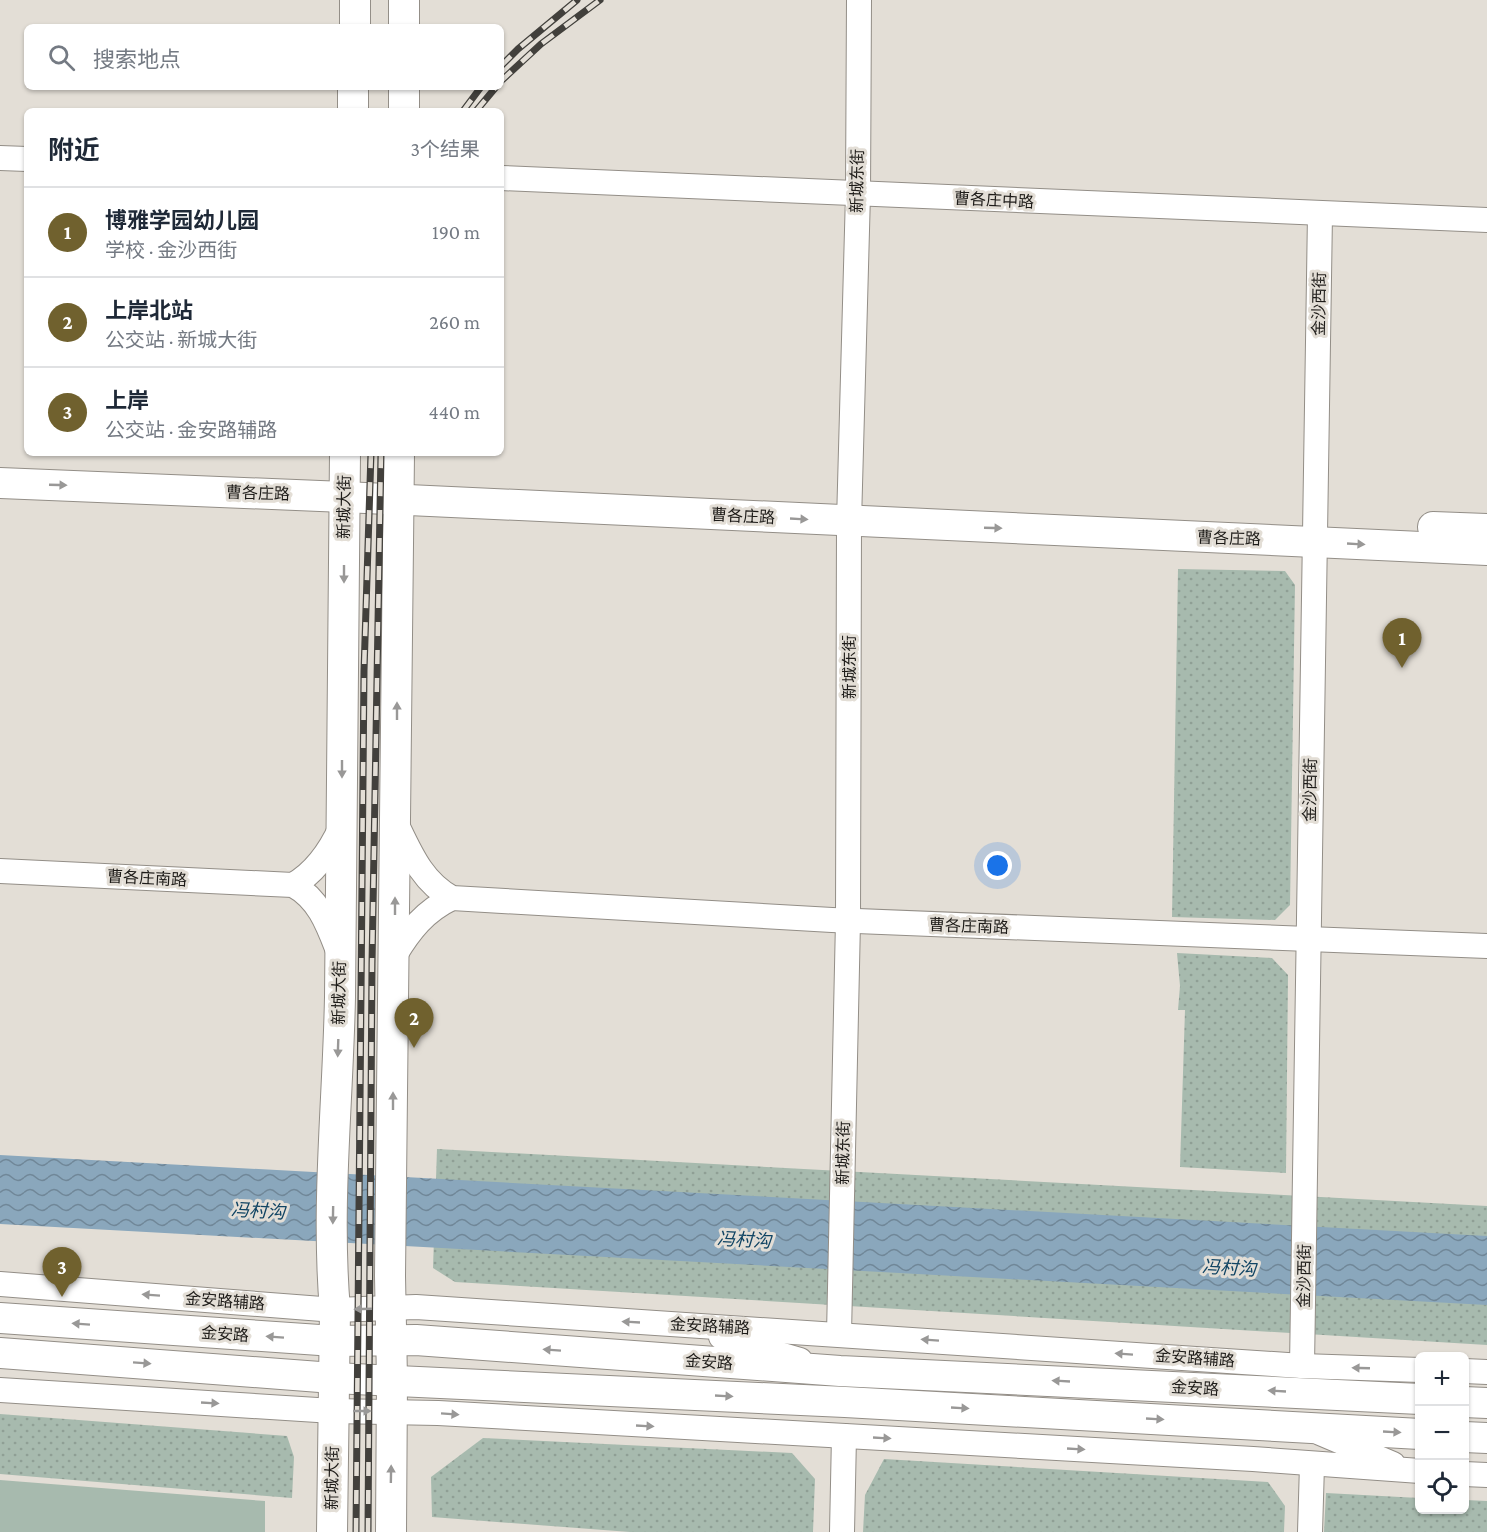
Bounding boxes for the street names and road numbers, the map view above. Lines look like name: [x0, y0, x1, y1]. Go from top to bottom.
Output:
street label: 新城东街: [848, 149, 866, 213]
street label: 曹各庄中路: [954, 189, 1034, 211]
street label: 金沙西街: [1310, 272, 1328, 336]
street label: 新城大街: [335, 475, 353, 539]
street label: 曹各庄路: [226, 483, 290, 503]
street label: 曹各庄路: [711, 506, 775, 526]
street label: 曹各庄路: [1197, 528, 1261, 548]
street label: 新城东街: [841, 635, 858, 699]
street label: 金沙西街: [1301, 758, 1319, 822]
street label: 曹各庄南路: [107, 867, 187, 889]
street label: 曹各庄南路: [929, 916, 1009, 936]
street label: 新城大街: [330, 961, 348, 1025]
street label: 新城东街: [834, 1121, 852, 1185]
street label: 金沙西街: [1295, 1244, 1313, 1308]
street label: 金安路辅路: [184, 1290, 266, 1312]
street label: 金安路辅路: [670, 1315, 750, 1337]
street label: 金安路: [200, 1324, 250, 1344]
street label: 金安路辅路: [1154, 1347, 1236, 1369]
street label: 金安路: [684, 1352, 734, 1372]
street label: 金安路: [1171, 1378, 1219, 1398]
street label: 新城大街: [323, 1446, 341, 1510]

